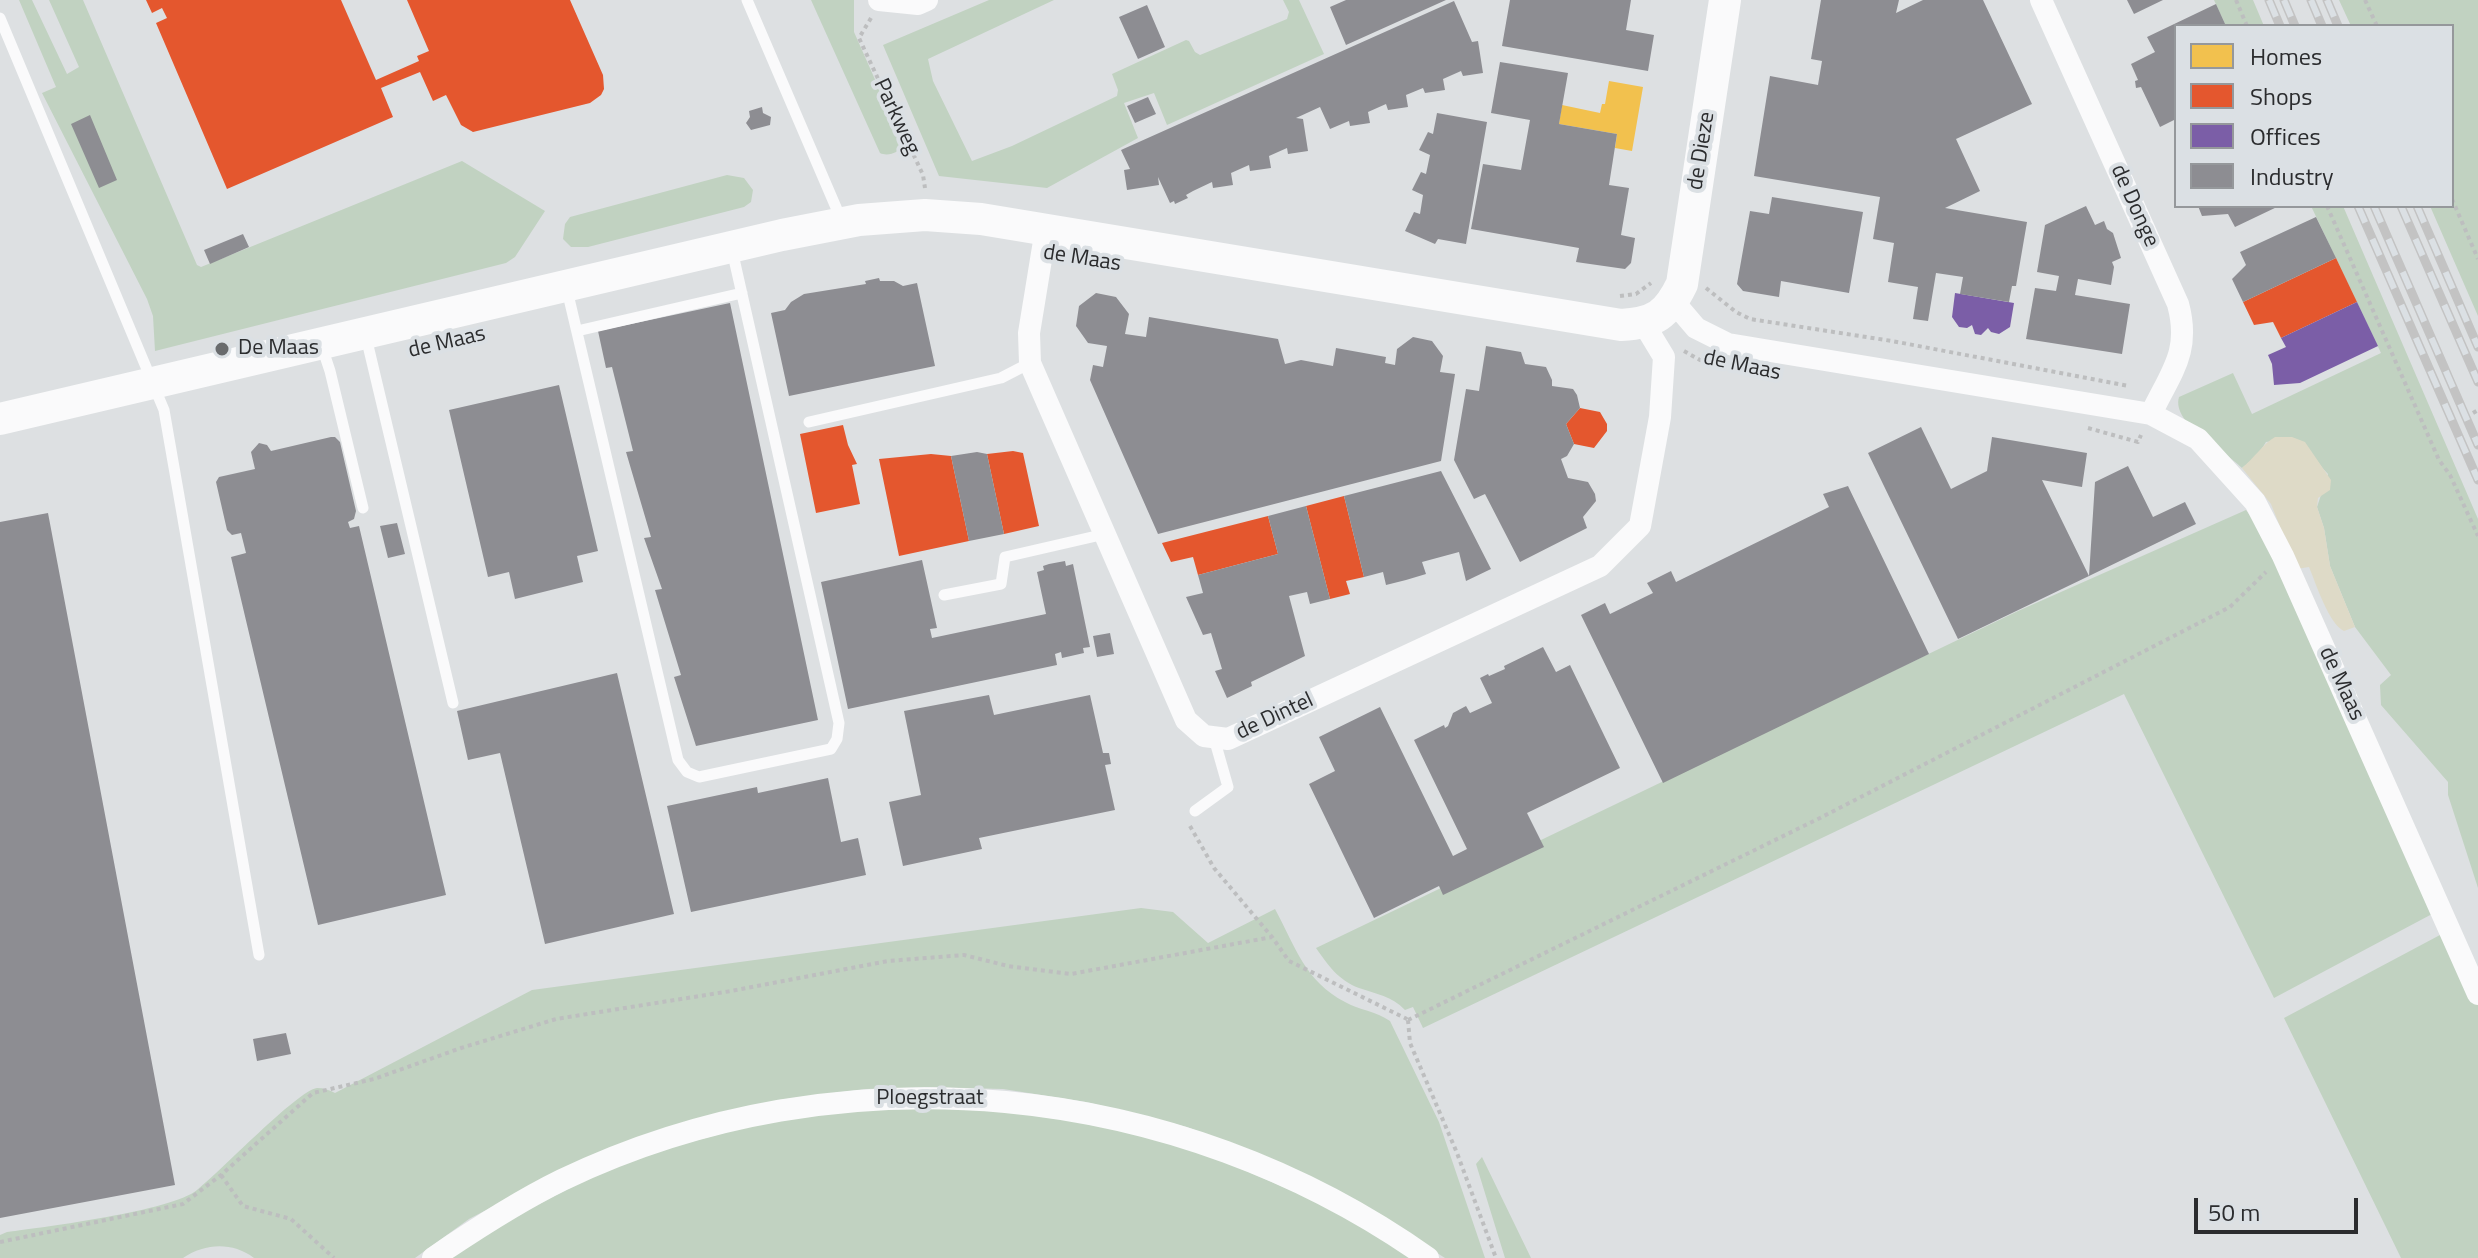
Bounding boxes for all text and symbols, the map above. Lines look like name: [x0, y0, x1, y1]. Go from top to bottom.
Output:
legend: [2174, 24, 2454, 208]
text: Homes: [2250, 38, 2322, 74]
street label: Parkweg: [867, 75, 925, 159]
text: Shops: [2250, 78, 2312, 114]
street label: de Dieze: [1683, 110, 1721, 192]
text: Offices: [2250, 118, 2321, 154]
text: Industry: [2250, 158, 2334, 194]
street label: de Donge: [2104, 161, 2164, 251]
street label: de Maas: [1041, 240, 1123, 278]
street label: de Maas: [406, 321, 488, 365]
place label: De Maas: [238, 336, 319, 362]
marker: De Maas: [213, 340, 231, 358]
street label: de Maas: [1701, 345, 1783, 387]
street label: de Maas: [2312, 643, 2370, 725]
street label: de Dintel: [1232, 688, 1318, 746]
street label: Ploegstraat: [876, 1086, 984, 1112]
scale bar: [2198, 1182, 2362, 1232]
text: 50 m: [2208, 1194, 2260, 1230]

